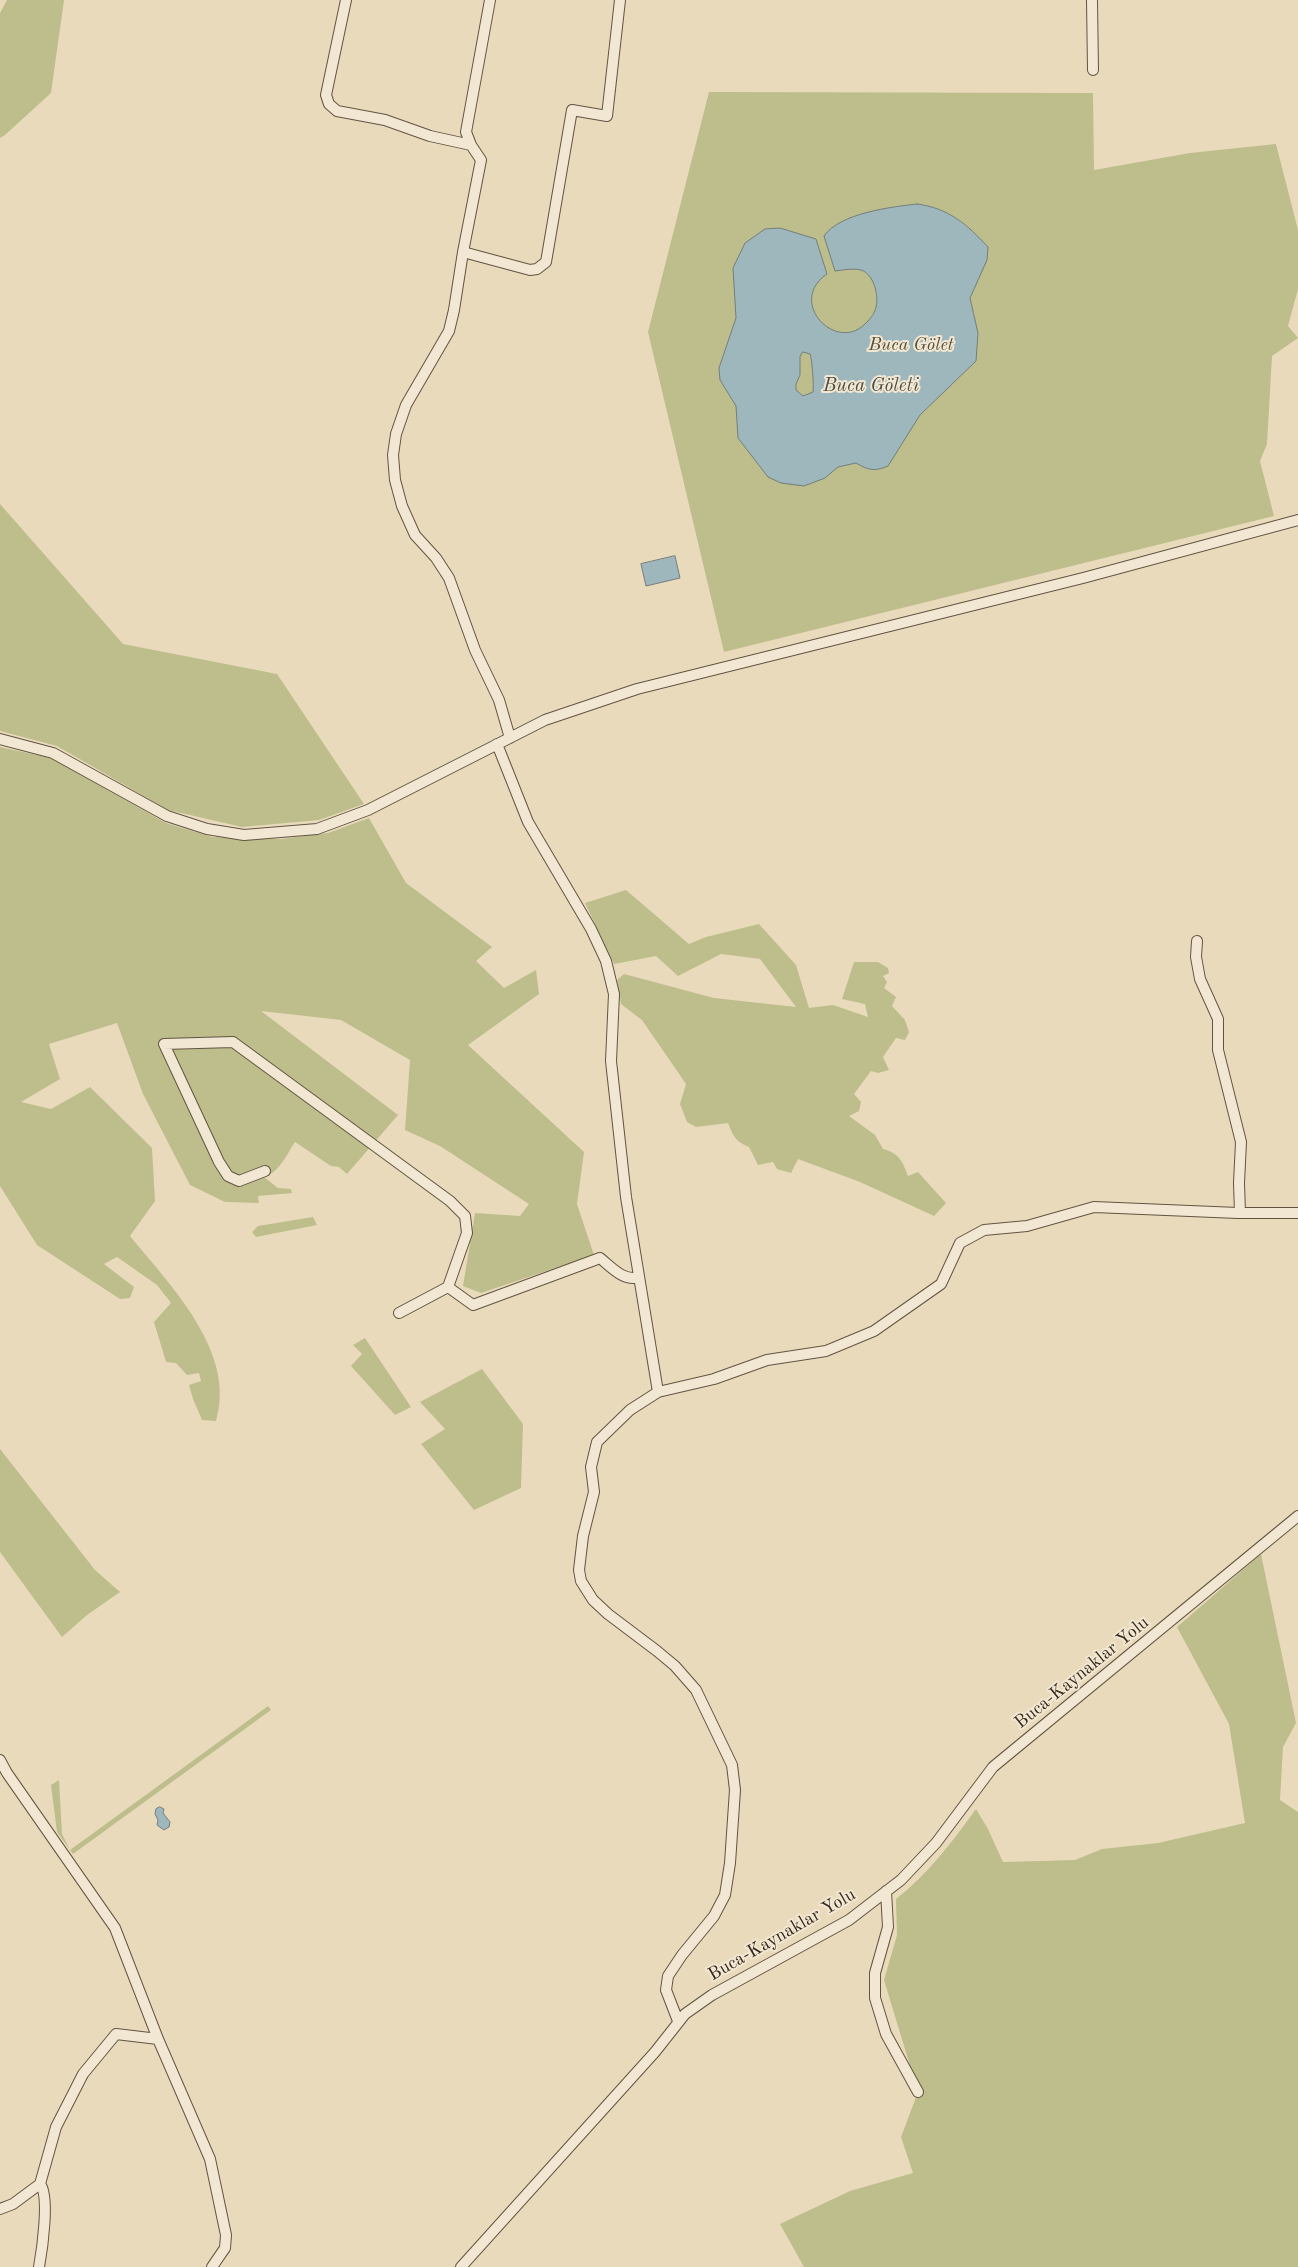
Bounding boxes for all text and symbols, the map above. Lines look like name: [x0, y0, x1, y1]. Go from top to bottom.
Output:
park label: Buca Gölet: [868, 334, 954, 356]
water label: Buca Göleti: [823, 375, 919, 397]
street label: Buca-Kaynaklar Yolu: [1010, 1612, 1154, 1734]
street label: Buca-Kaynaklar Yolu: [704, 1884, 860, 1986]

